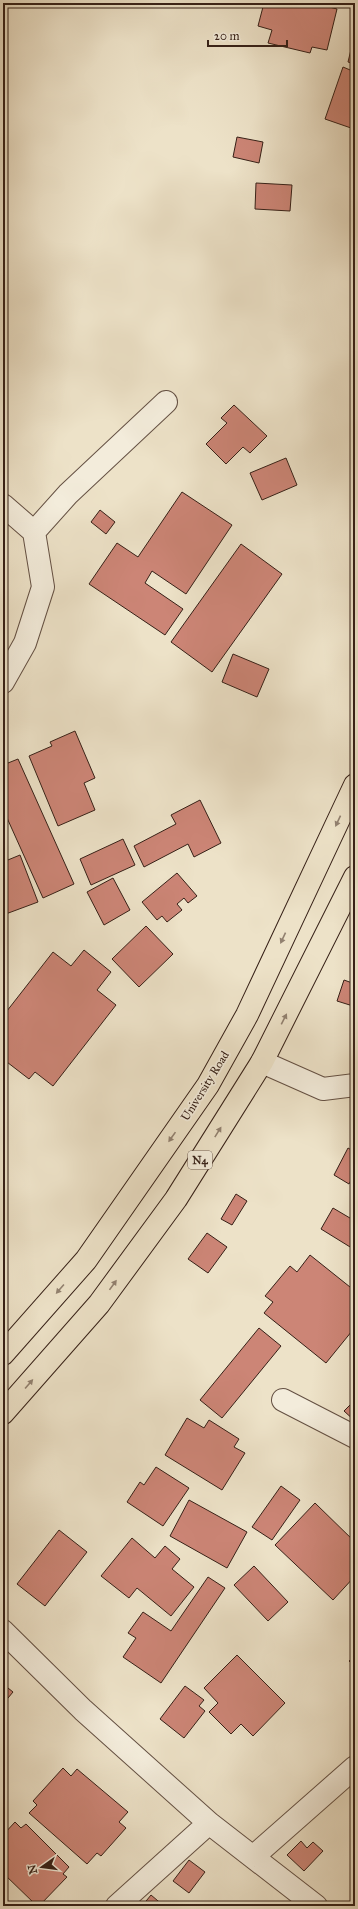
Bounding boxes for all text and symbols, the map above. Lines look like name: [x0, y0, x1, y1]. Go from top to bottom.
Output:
scale bar: [208, 22, 287, 48]
text: 20 m: [214, 29, 240, 43]
one-way arrow: [335, 815, 341, 826]
one-way arrow: [280, 933, 286, 944]
one-way arrow: [280, 1014, 287, 1025]
street label: University Road: [178, 1049, 232, 1123]
one-way arrow: [214, 1127, 222, 1137]
one-way arrow: [168, 1132, 176, 1142]
road number: N4: [188, 1151, 212, 1169]
one-way arrow: [109, 1280, 117, 1290]
one-way arrow: [56, 1284, 65, 1294]
one-way arrow: [24, 1379, 33, 1389]
north arrow: [22, 1847, 62, 1887]
text: N: [25, 1863, 40, 1875]

